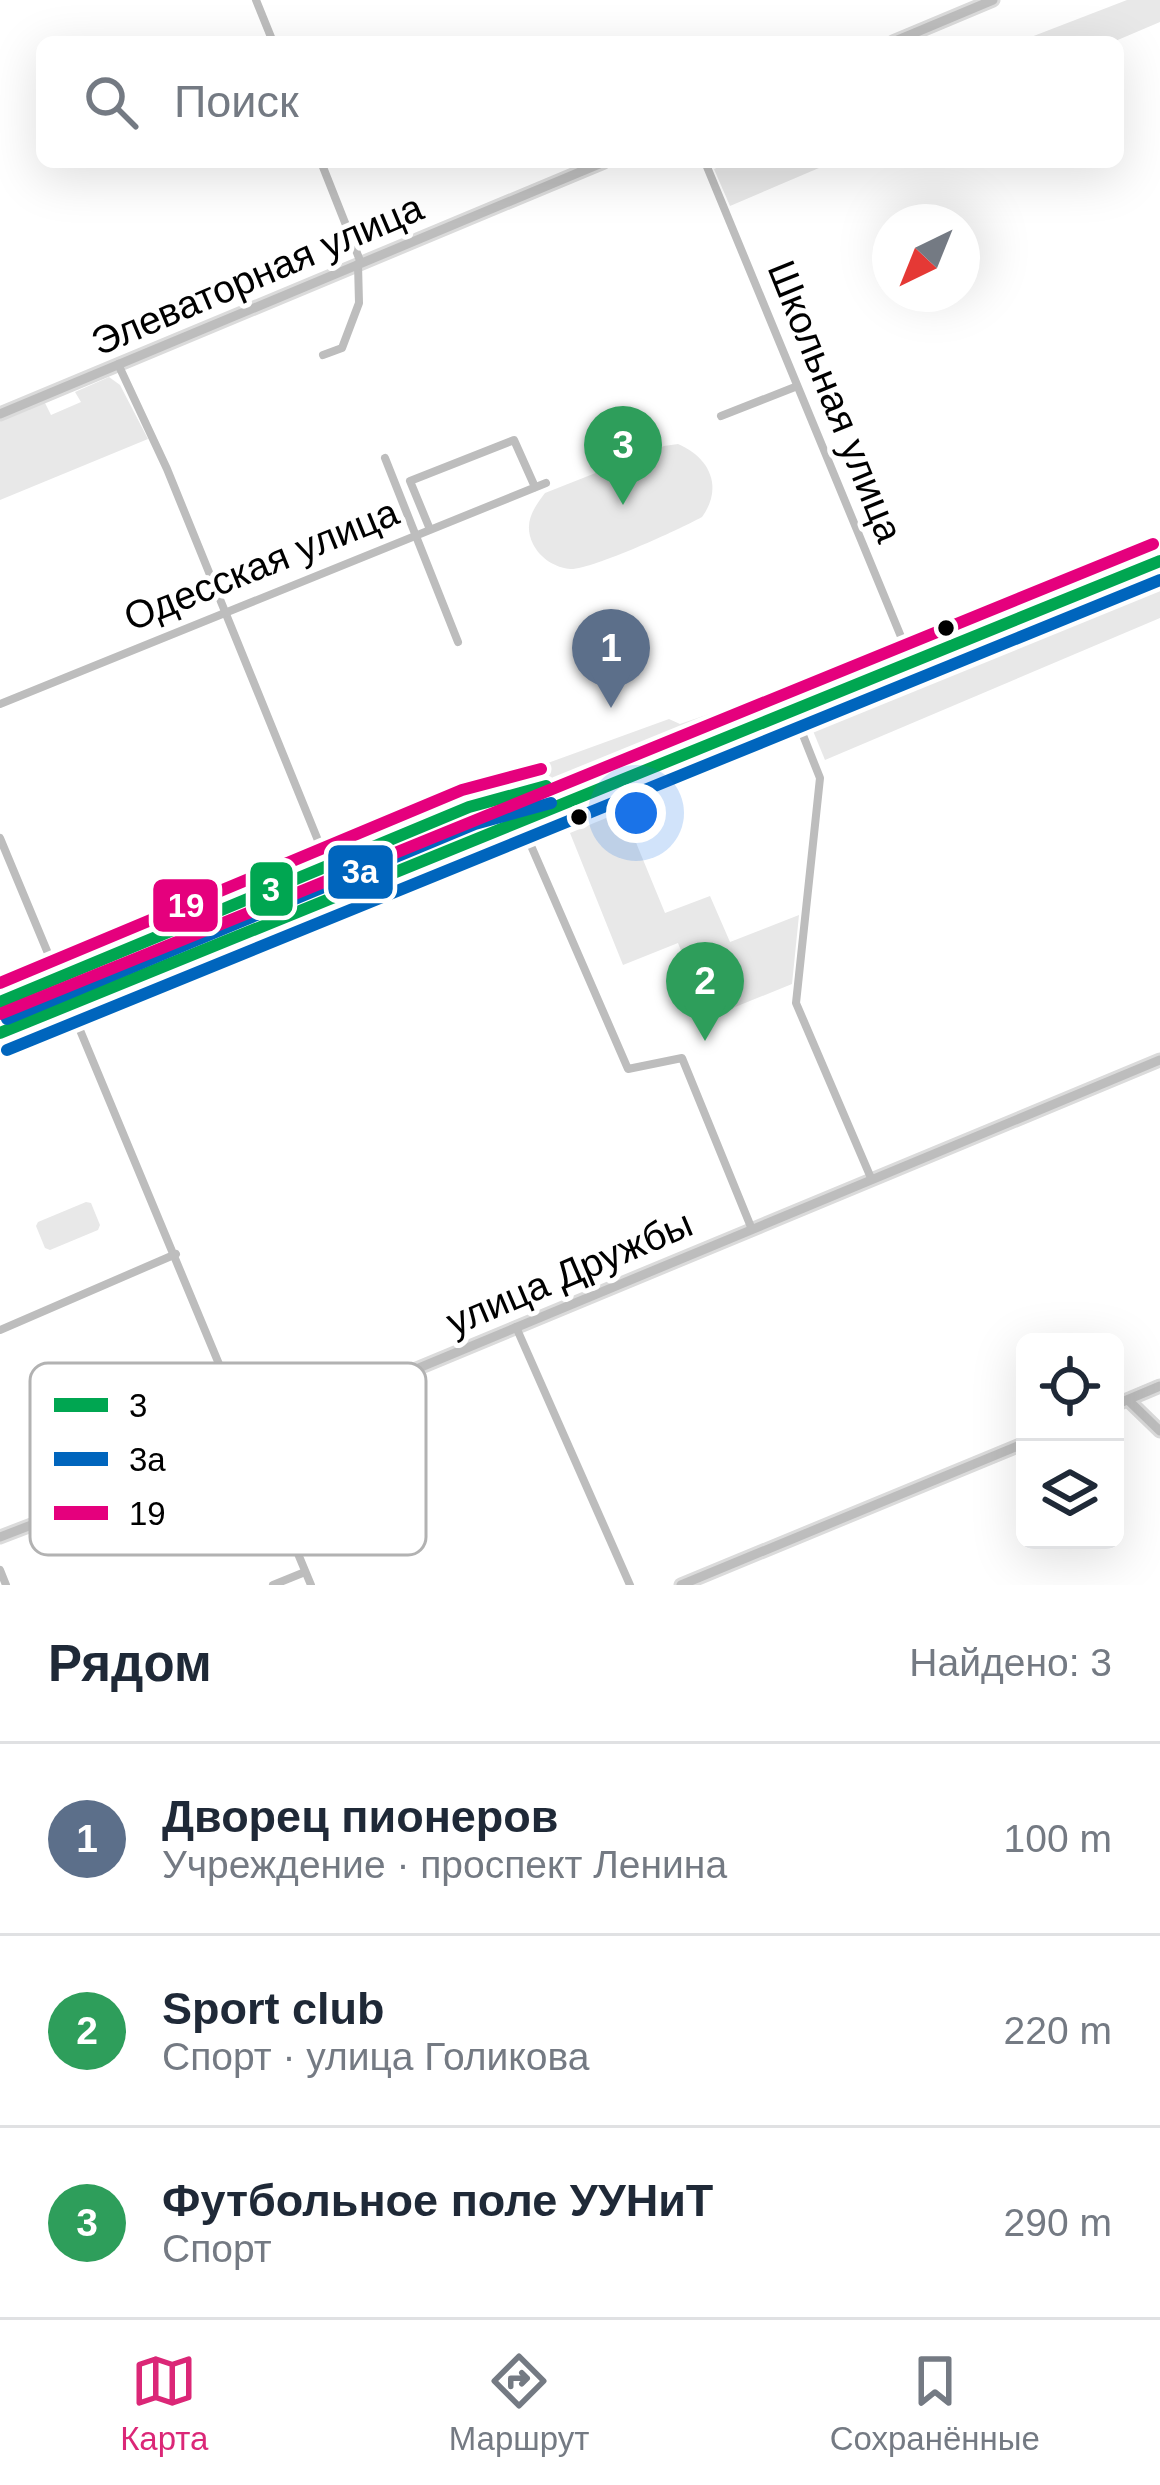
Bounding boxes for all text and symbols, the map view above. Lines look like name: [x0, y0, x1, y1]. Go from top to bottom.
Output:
search box: [36, 36, 1124, 168]
icon: search: [78, 69, 144, 135]
text: Поиск: [174, 76, 299, 127]
street label: Элеваторная улица: [85, 185, 429, 364]
north arrow: [872, 204, 980, 312]
street label: Школьная улица: [759, 254, 912, 548]
pin: 3: [584, 406, 662, 505]
street label: Одесская улица: [118, 490, 405, 639]
pin: 1: [572, 609, 650, 708]
unlabelled marker: [935, 617, 957, 639]
your location: [606, 783, 666, 843]
unlabelled marker: [568, 806, 590, 828]
line badge: 3а: [326, 843, 395, 901]
text: 3а: [342, 853, 379, 890]
line badge: 3: [248, 860, 295, 918]
text: 3: [262, 871, 280, 908]
line badge: 19: [151, 877, 220, 934]
text: 19: [168, 887, 204, 924]
pin: 2: [666, 942, 744, 1041]
street label: улица Дружбы: [440, 1201, 698, 1344]
map controls: [1016, 1333, 1124, 1549]
button: locate: [1016, 1333, 1124, 1441]
legend: [30, 1363, 426, 1555]
text: 3: [129, 1387, 147, 1424]
text: 3а: [129, 1441, 166, 1478]
button: layers: [1016, 1441, 1124, 1549]
text: 19: [129, 1495, 166, 1532]
text: Рядом: [48, 1635, 212, 1692]
text: Найдено: 3: [909, 1641, 1112, 1684]
text: Дворец пионеров: [162, 1791, 558, 1842]
text: 1: [76, 1817, 98, 1860]
text: 100 m: [1004, 1817, 1112, 1860]
text: Учреждение · проспект Ленина: [162, 1843, 727, 1886]
text: Sport club: [162, 1983, 385, 2034]
text: 2: [76, 2009, 98, 2052]
text: 220 m: [1004, 2009, 1112, 2052]
text: Спорт · улица Голикова: [162, 2035, 589, 2078]
text: Футбольное поле УУНиТ: [162, 2175, 713, 2226]
text: 3: [76, 2201, 98, 2244]
text: 290 m: [1004, 2201, 1112, 2244]
text: Спорт: [162, 2227, 272, 2270]
tab: Карта: [120, 2348, 208, 2458]
tab: Маршрут: [449, 2348, 589, 2458]
tab: Сохранённые: [830, 2348, 1040, 2458]

